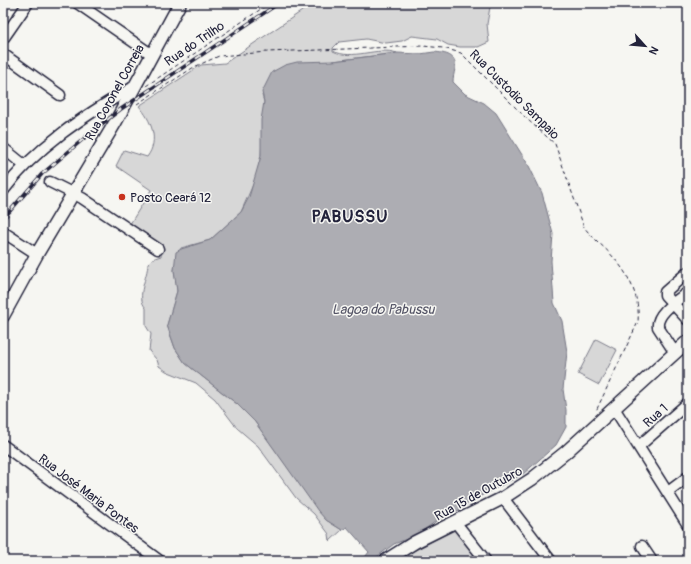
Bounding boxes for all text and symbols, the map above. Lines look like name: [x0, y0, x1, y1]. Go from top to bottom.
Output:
street label: Rua do Trilho: [162, 18, 228, 70]
north arrow: [625, 26, 665, 66]
street label: Rua Coronel Correia: [82, 42, 148, 143]
text: N: [646, 44, 661, 57]
street label: Rua Custodio Sampaio: [466, 46, 563, 143]
place label: Posto Ceará 12: [130, 190, 211, 206]
marker: Posto Ceará 12: [117, 192, 127, 202]
district label: PABUSSU: [311, 206, 389, 227]
water label: Lagoa do Pabussu: [332, 301, 435, 318]
street label: Rua 1: [640, 400, 671, 431]
street label: Rua José Maria Pontes: [35, 451, 142, 537]
street label: Rua 15 de Outubro: [432, 463, 525, 525]

